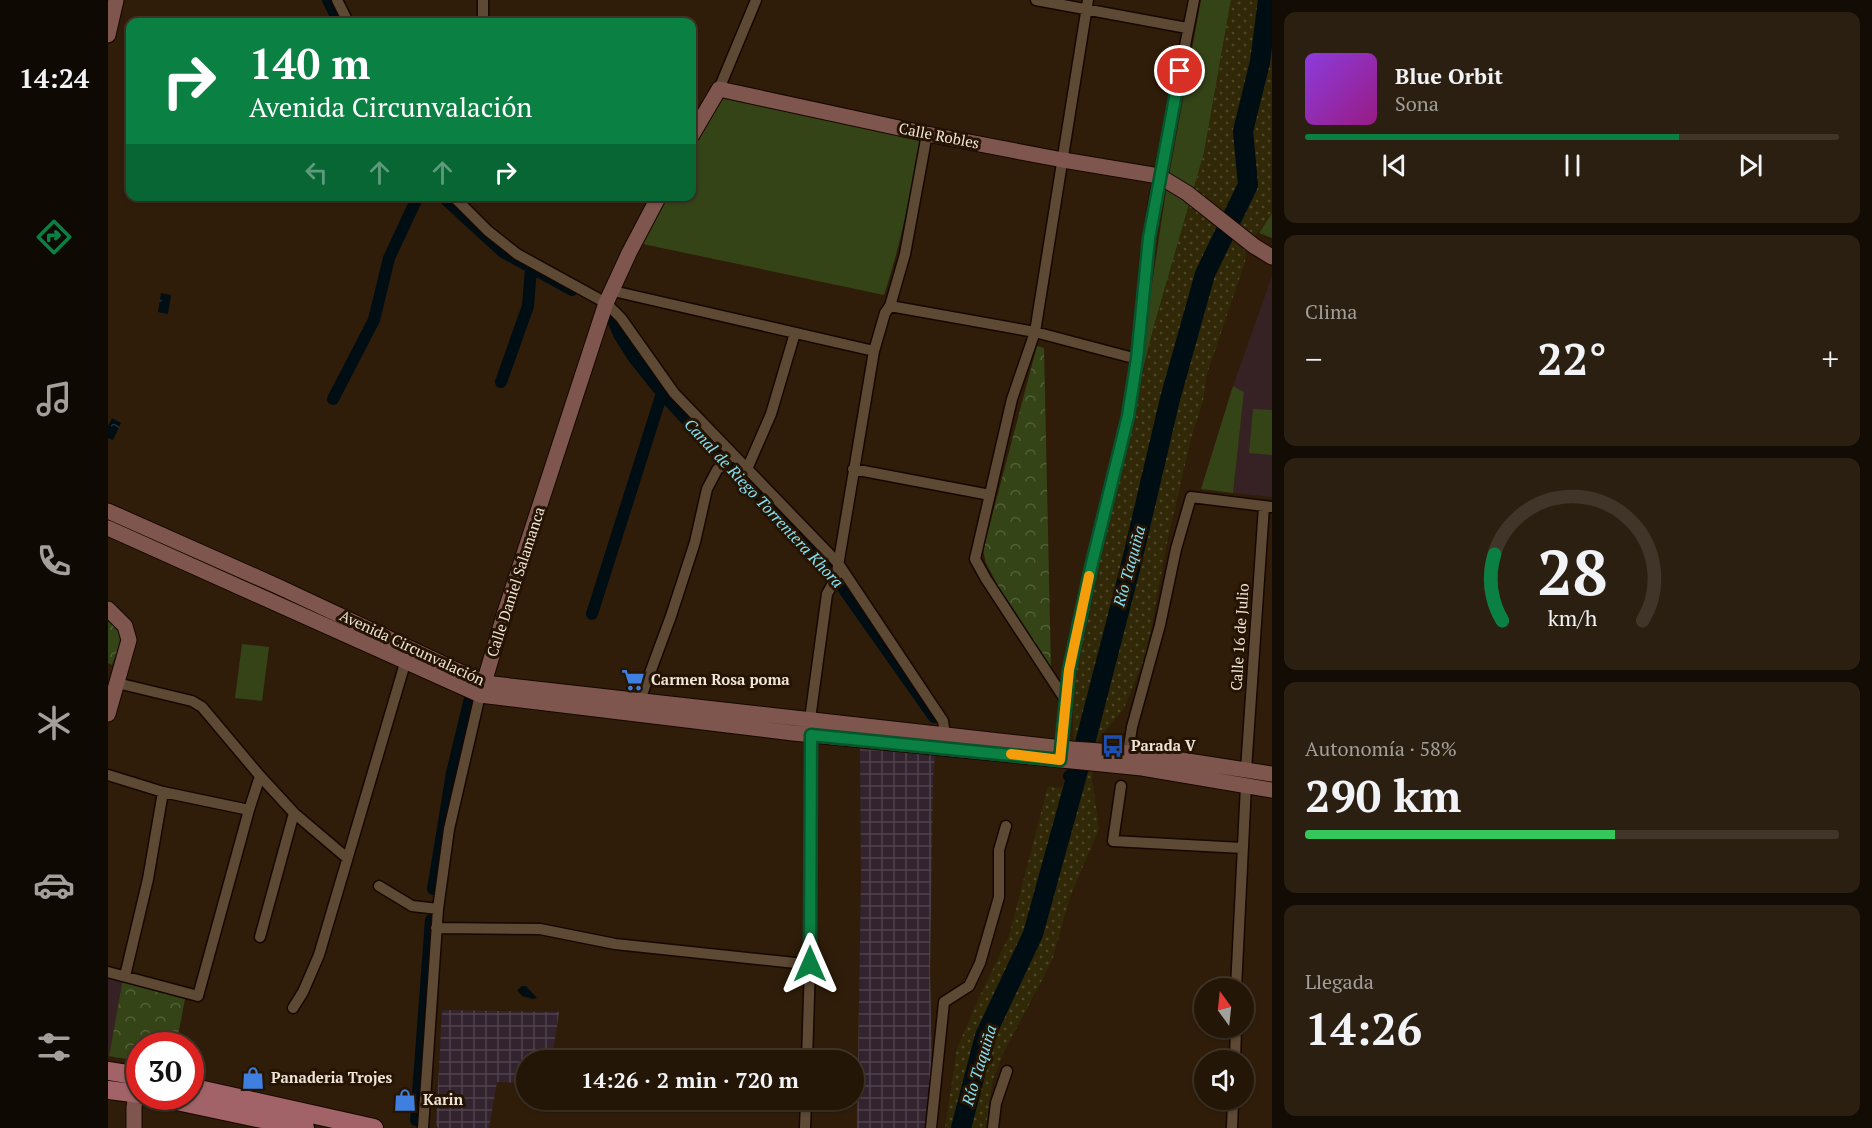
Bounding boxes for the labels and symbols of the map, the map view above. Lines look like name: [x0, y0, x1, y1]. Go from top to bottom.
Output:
pin: [1154, 45, 1205, 96]
street label: Calle Robles: [897, 117, 981, 153]
water label: Canal de Riego Torrentera Khora: [680, 414, 848, 592]
street label: Calle Daniel Salamanca: [481, 504, 549, 659]
water label: Río Taquiña: [1107, 523, 1150, 610]
street label: Calle 16 de Julio: [1225, 583, 1253, 691]
street label: Avenida Circunvalación: [337, 605, 488, 689]
supermarket icon: Carmen Rosa poma: [620, 667, 646, 693]
place label: Carmen Rosa poma: [651, 669, 790, 689]
bus stop icon: Parada V: [1100, 733, 1126, 759]
place label: Parada V: [1131, 735, 1197, 755]
position arrow: [778, 932, 842, 996]
north arrow: [1194, 978, 1254, 1038]
water label: Río Taquiña: [956, 1022, 1002, 1109]
speed limit sign: 30: [126, 1032, 204, 1110]
shop icon: Panaderia Trojes: [240, 1065, 266, 1091]
place label: Panaderia Trojes: [271, 1067, 393, 1087]
shop icon: Karin: [392, 1087, 418, 1113]
place label: Karin: [423, 1089, 463, 1109]

